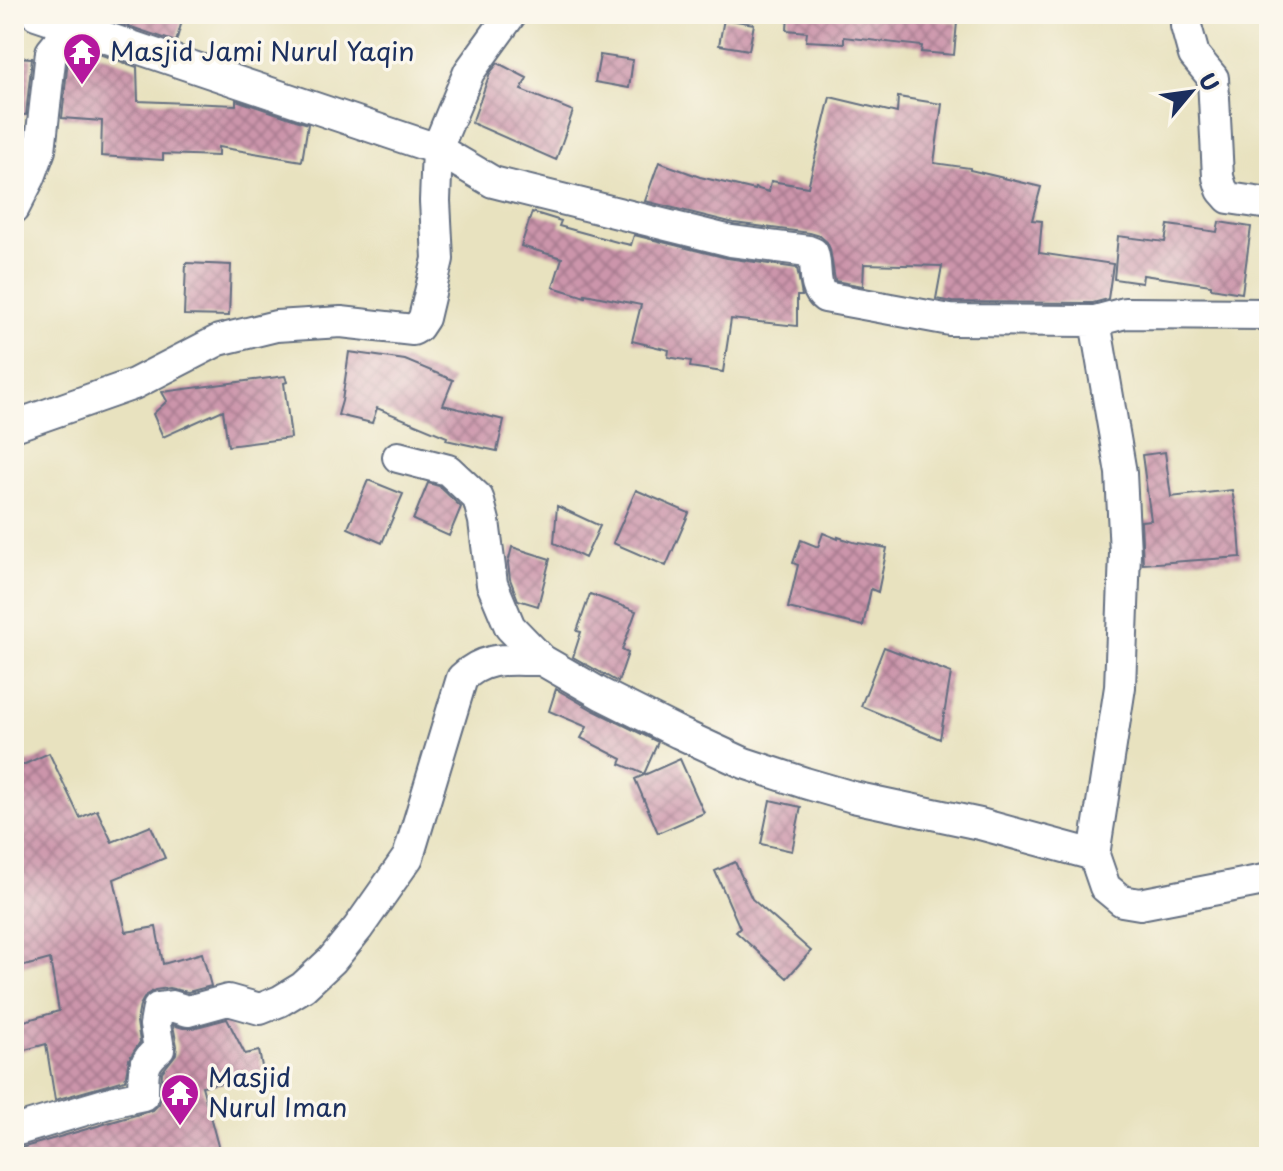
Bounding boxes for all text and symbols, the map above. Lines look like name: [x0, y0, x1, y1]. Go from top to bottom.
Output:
temple icon: Masjid Jami Nurul Yaqin: [61, 31, 103, 86]
place label: Masjid Jami Nurul Yaqin: [110, 31, 415, 70]
north arrow: [1151, 52, 1231, 132]
text: U: [1191, 66, 1228, 97]
place label: Masjid Nurul Iman: [208, 1057, 347, 1126]
temple icon: Masjid Nurul Iman: [159, 1072, 201, 1127]

